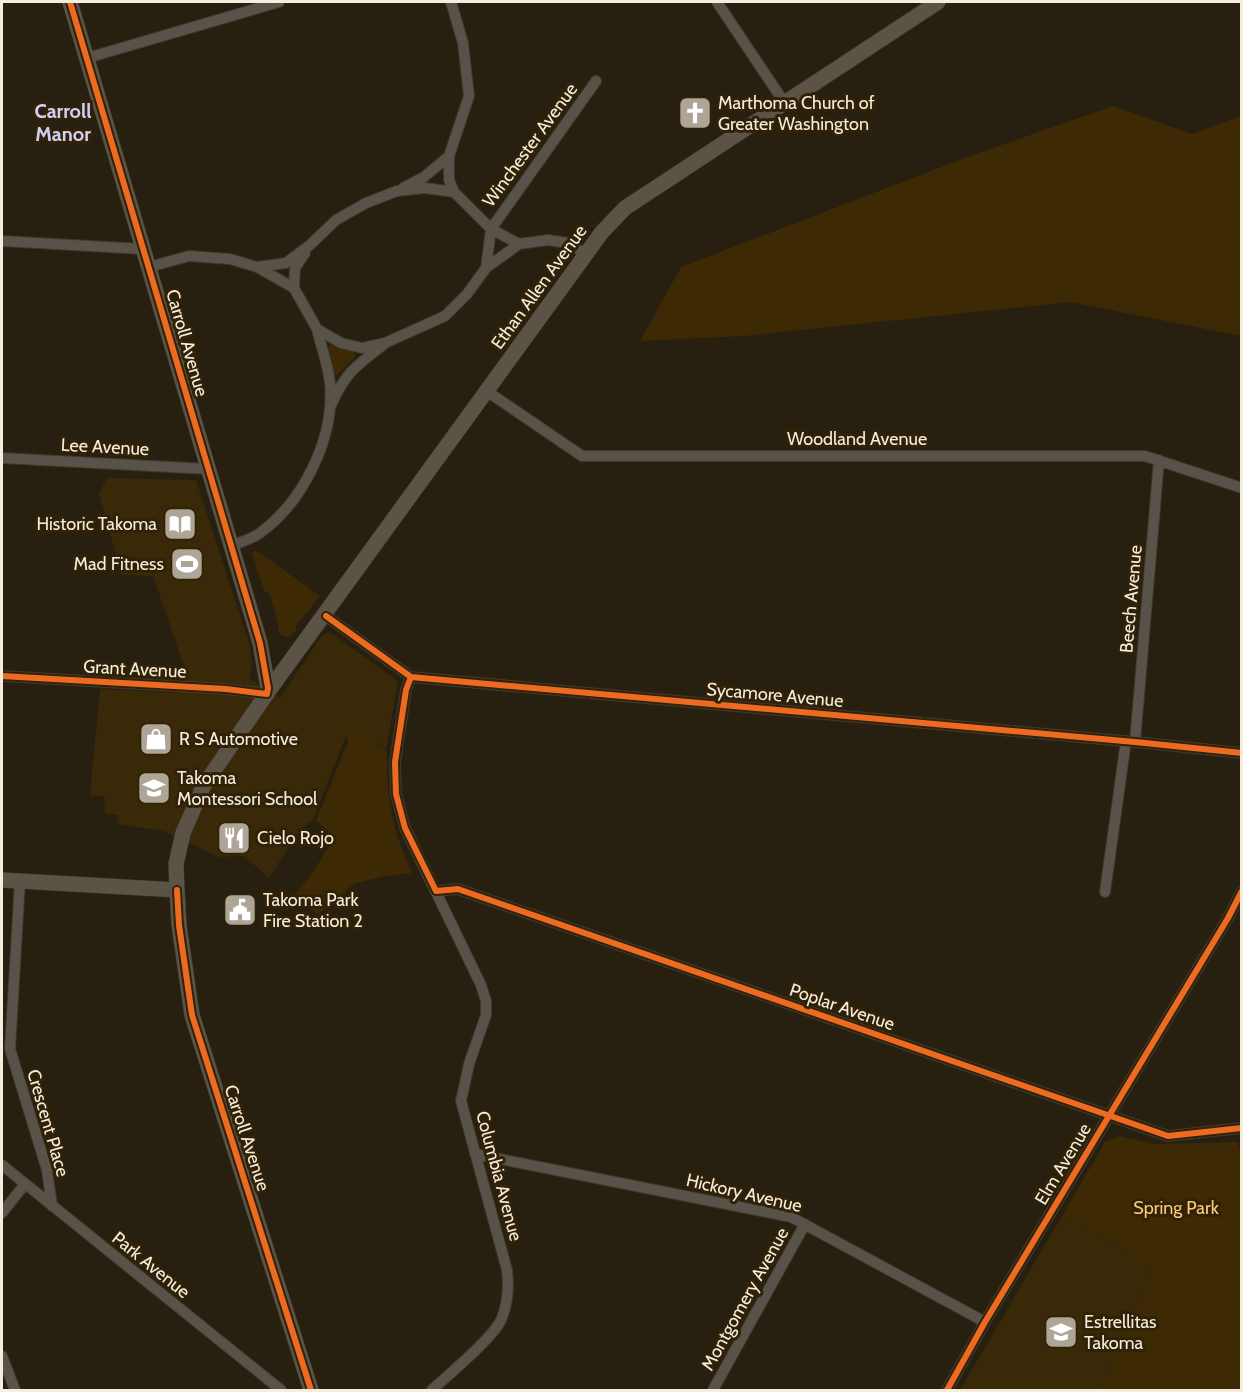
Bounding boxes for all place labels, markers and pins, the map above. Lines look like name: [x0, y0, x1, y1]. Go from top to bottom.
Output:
place label: Marthoma Church of Greater Washington: [718, 92, 875, 135]
church icon: Marthoma Church of Greater Washington: [677, 95, 713, 131]
library icon: Historic Takoma: [162, 506, 198, 542]
place label: Historic Takoma: [36, 513, 157, 535]
sports icon: Mad Fitness: [169, 546, 205, 582]
place label: Mad Fitness: [73, 553, 164, 575]
shop icon: R S Automotive: [138, 721, 174, 757]
place label: R S Automotive: [179, 728, 298, 750]
place label: Takoma Montessori School: [177, 767, 318, 810]
school or university icon: Takoma Montessori School: [136, 770, 172, 806]
restaurant icon: Cielo Rojo: [216, 820, 252, 856]
place label: Cielo Rojo: [257, 827, 334, 849]
place label: Takoma Park Fire Station 2: [263, 889, 363, 932]
public building icon: Takoma Park Fire Station 2: [222, 892, 258, 928]
place label: Estrellitas Takoma: [1084, 1311, 1157, 1354]
school or university icon: Estrellitas Takoma: [1043, 1314, 1079, 1350]

